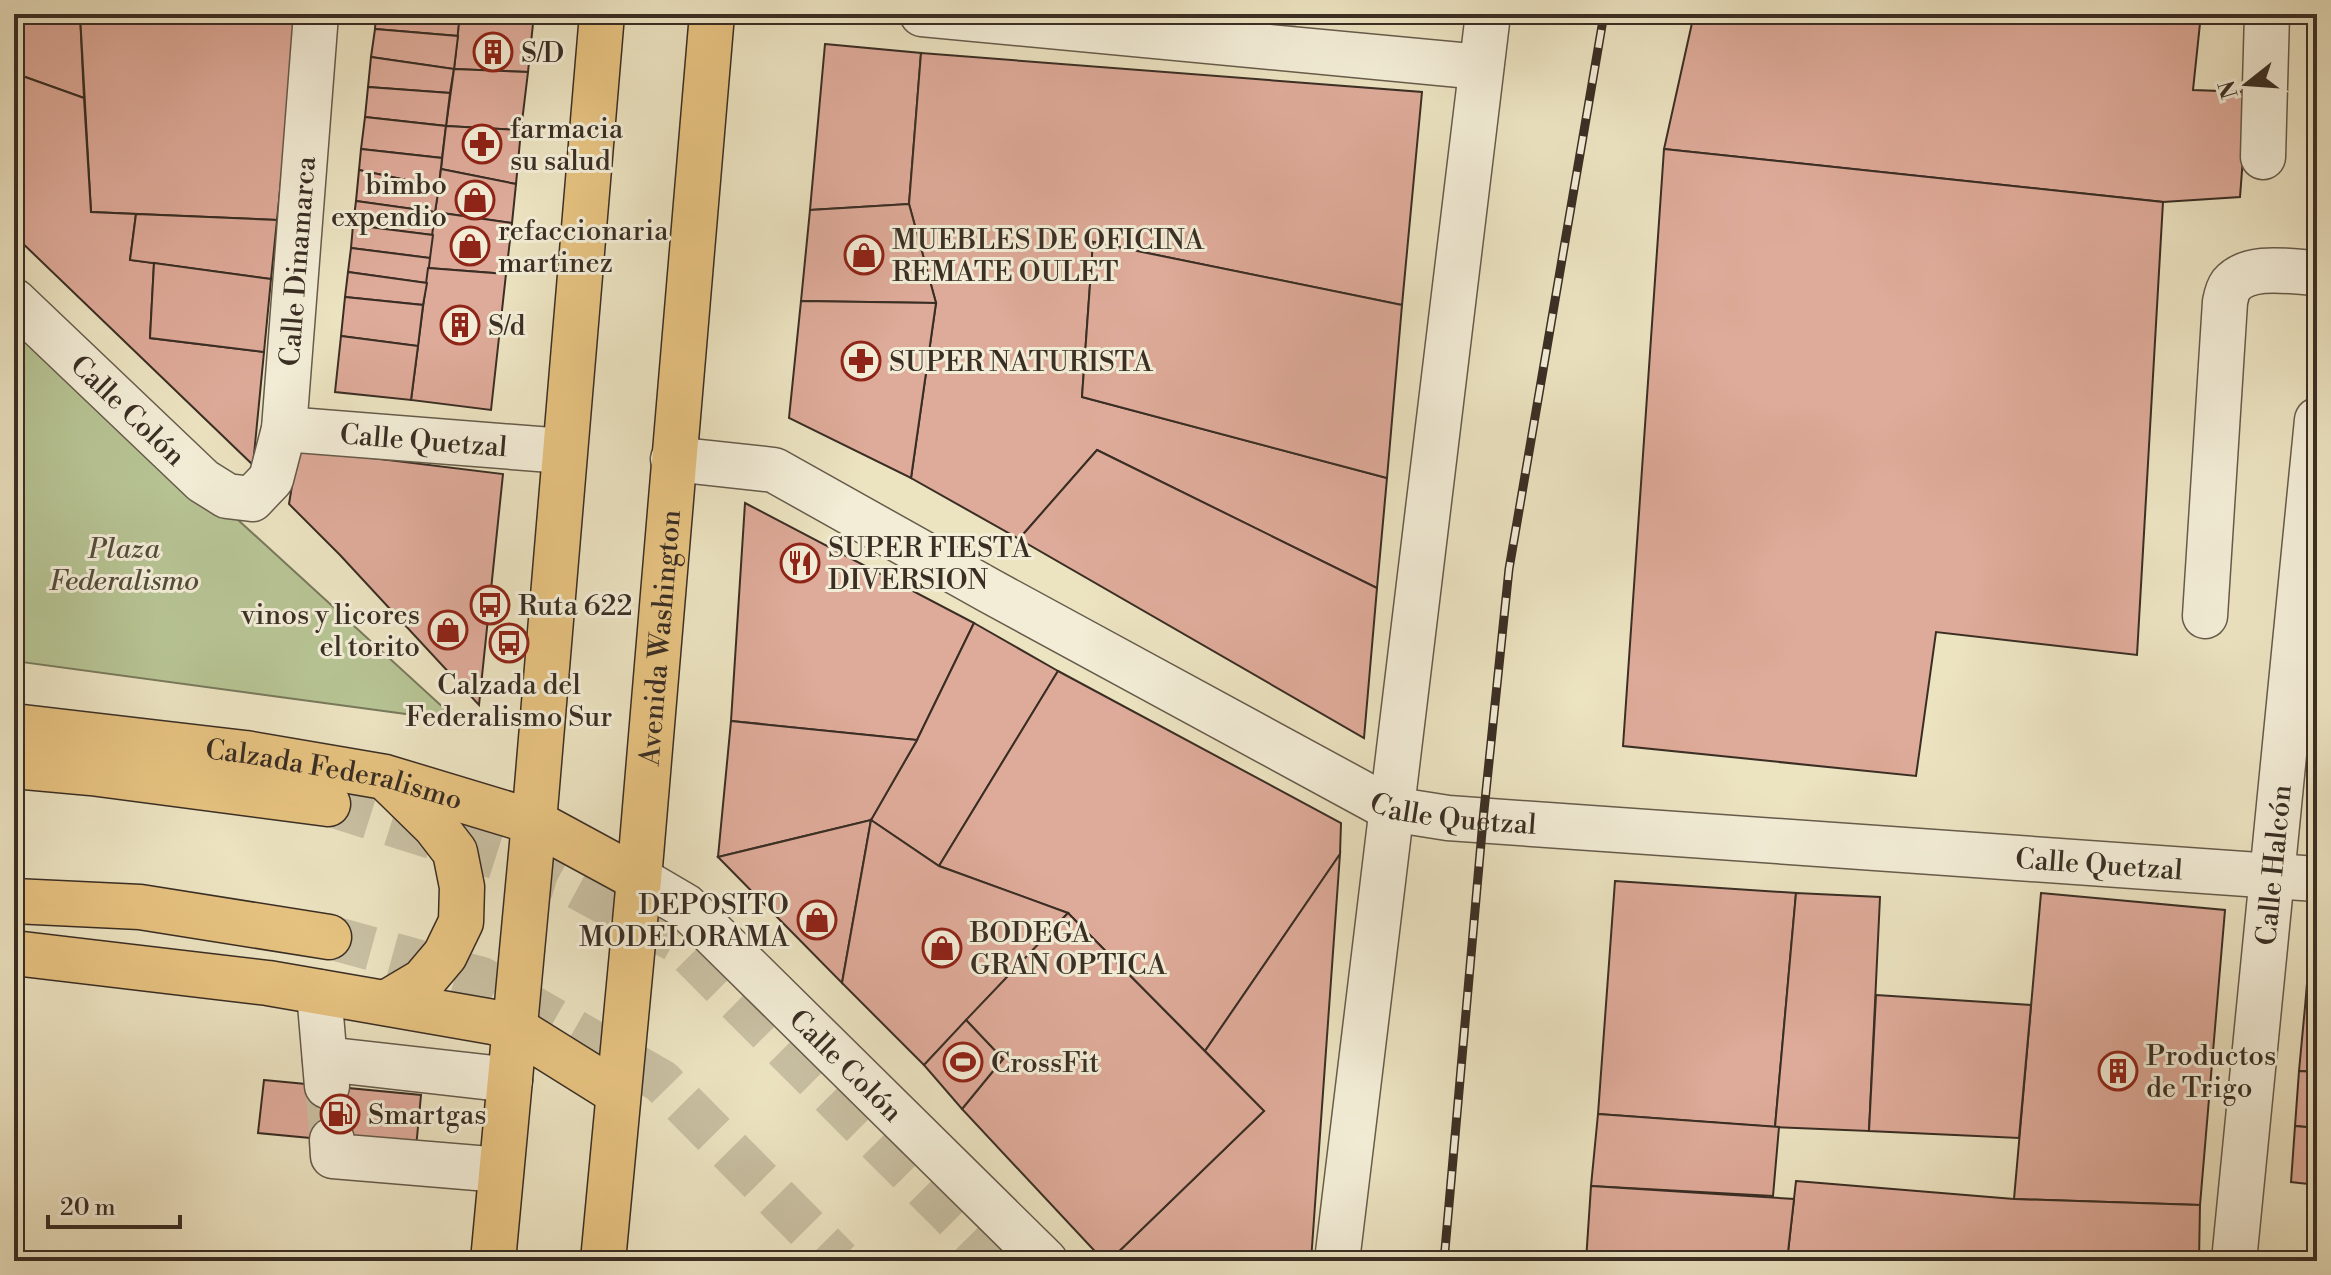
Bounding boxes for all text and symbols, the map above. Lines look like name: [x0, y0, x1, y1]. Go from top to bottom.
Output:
building icon: S/D: [472, 31, 514, 73]
place label: S/D: [521, 36, 564, 71]
north arrow: [2207, 44, 2287, 124]
text: N: [2214, 77, 2245, 102]
place label: farmacia su salud: [510, 112, 624, 179]
pharmacy icon: farmacia su salud: [461, 123, 503, 165]
street label: Calle Dinamarca: [273, 154, 324, 368]
place label: bimbo expendio: [331, 168, 447, 235]
shop icon: bimbo expendio: [454, 179, 496, 221]
place label: refaccionaria martinez: [498, 214, 669, 281]
place label: MUEBLES DE OFICINA REMATE OULET: [892, 223, 1205, 290]
shop icon: refaccionaria martinez: [449, 225, 491, 267]
shop icon: MUEBLES DE OFICINA REMATE OULET: [843, 234, 885, 276]
building icon: S/d: [439, 304, 481, 346]
place label: S/d: [488, 309, 525, 344]
pharmacy icon: SUPER NATURISTA: [840, 340, 882, 382]
place label: SUPER NATURISTA: [889, 345, 1154, 380]
street label: Calle Colón: [63, 348, 192, 474]
street label: Calle Quetzal: [338, 417, 508, 465]
street label: Avenida Washington: [633, 508, 689, 768]
place label: SUPER FIESTA DIVERSION: [828, 531, 1032, 598]
park label: Plaza Federalismo: [49, 532, 199, 599]
restaurant icon: SUPER FIESTA DIVERSION: [779, 542, 821, 584]
bus stop icon: Ruta 622: [469, 584, 511, 626]
place label: Ruta 622: [518, 589, 633, 624]
place label: vinos y licores el torito: [240, 598, 420, 665]
shop icon: vinos y licores el torito: [427, 609, 469, 651]
bus stop icon: Calzada del Federalismo Sur: [488, 622, 530, 664]
place label: Calzada del Federalismo Sur: [406, 668, 612, 735]
street label: Calzada Federalismo: [203, 733, 467, 818]
street label: Calle Halcón: [2249, 783, 2300, 947]
street label: Calle Quetzal: [1363, 785, 1537, 843]
street label: Calle Quetzal: [2014, 842, 2184, 889]
place label: DEPOSITO MODELORAMA: [579, 888, 790, 955]
shop icon: DEPOSITO MODELORAMA: [796, 899, 838, 941]
place label: BODEGA GRAN OPTICA: [969, 916, 1167, 983]
shop icon: BODEGA GRAN OPTICA: [921, 927, 963, 969]
street label: Calle Colón: [781, 1003, 910, 1130]
place label: Productos de Trigo: [2146, 1039, 2276, 1106]
sports icon: CrossFit: [942, 1041, 984, 1083]
place label: CrossFit: [991, 1046, 1099, 1081]
building icon: Productos de Trigo: [2097, 1050, 2139, 1092]
fuel station icon: Smartgas: [319, 1093, 361, 1135]
place label: Smartgas: [368, 1098, 487, 1133]
scale bar: [48, 1179, 180, 1229]
text: 20 m: [60, 1193, 116, 1223]

